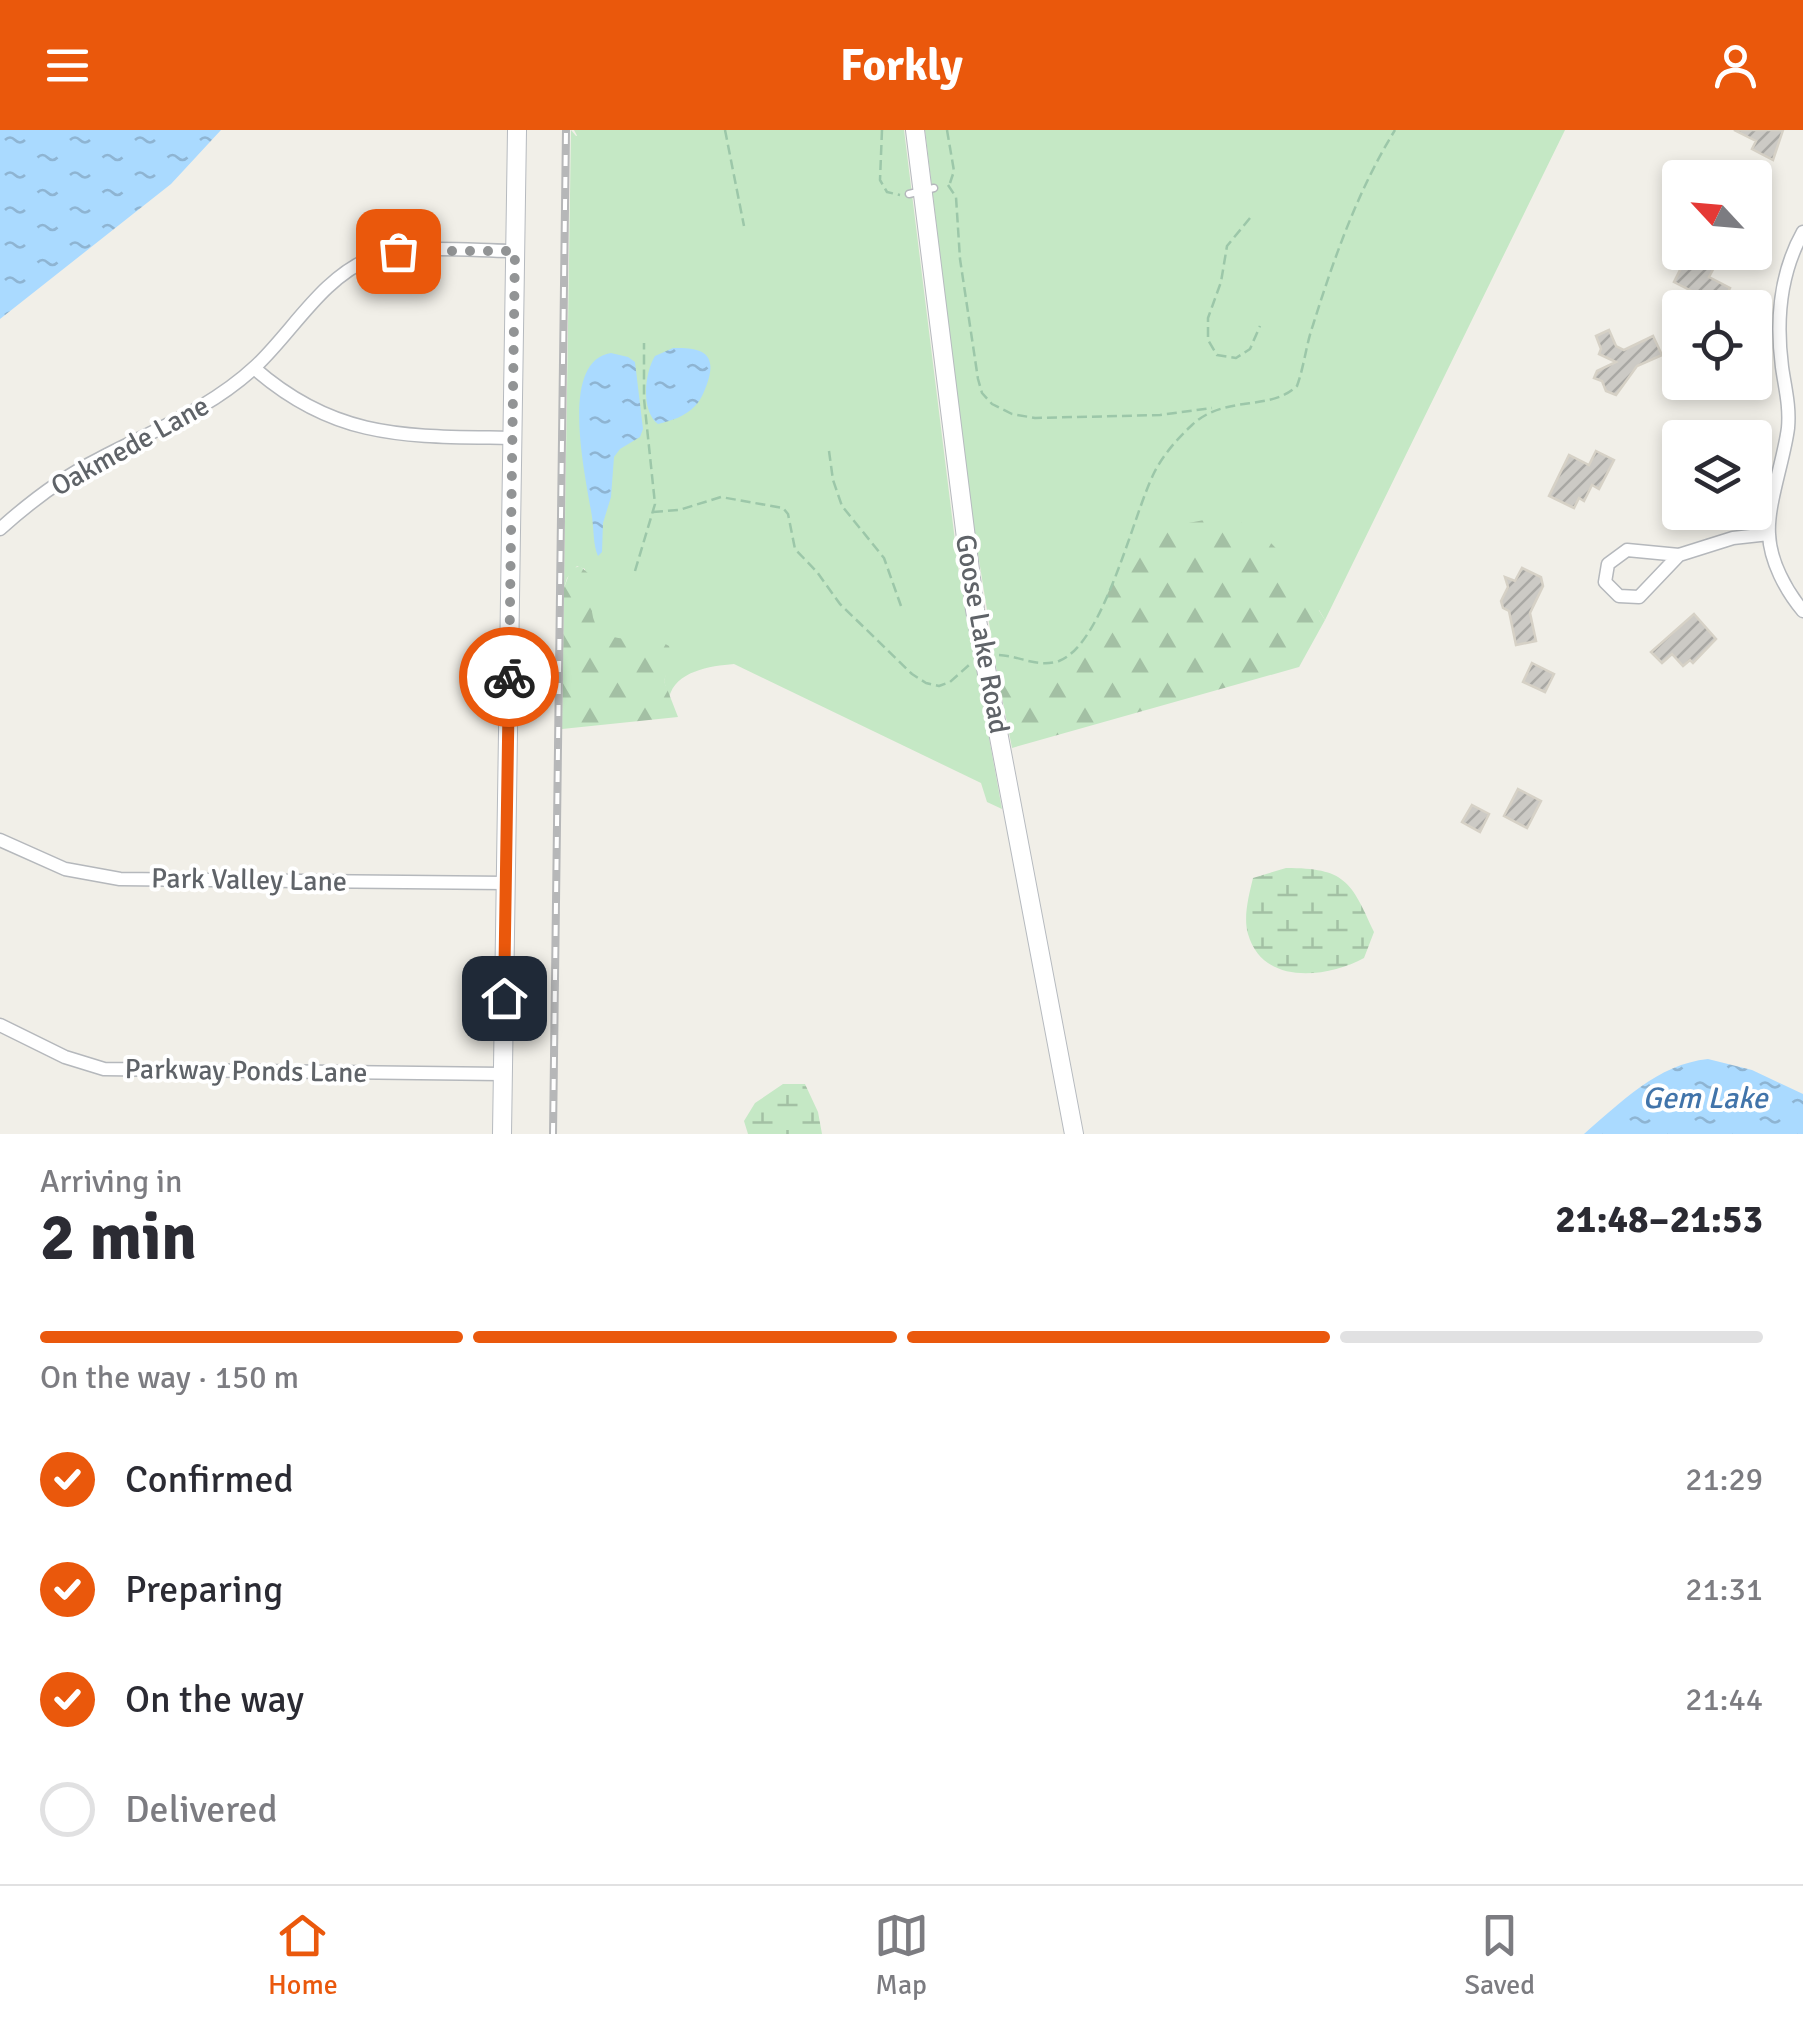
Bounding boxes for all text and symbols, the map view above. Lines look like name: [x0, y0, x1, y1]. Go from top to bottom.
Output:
icon: menu: [40, 38, 95, 93]
text: Forkly: [840, 38, 963, 93]
icon: person: [1708, 38, 1763, 93]
north arrow: [1662, 160, 1772, 270]
map controls: [1662, 160, 1772, 530]
pin: [356, 209, 441, 294]
icon: bag: [371, 224, 426, 279]
button: locate: [1662, 290, 1772, 400]
street label: Oakmede Lane: [45, 389, 215, 503]
button: layers: [1662, 420, 1772, 530]
street label: Goose Lake Road: [948, 532, 1016, 736]
courier: [459, 627, 559, 727]
icon: bike: [482, 650, 537, 705]
street label: Park Valley Lane: [151, 861, 347, 899]
pin: [462, 956, 547, 1041]
icon: home: [477, 971, 532, 1026]
street label: Parkway Ponds Lane: [124, 1052, 368, 1090]
water label: Gem Lake: [1643, 1080, 1769, 1117]
text: Arriving in: [40, 1162, 182, 1201]
text: 21:48–21:53: [1555, 1196, 1763, 1243]
text: 2 min: [40, 1198, 197, 1278]
text: On the way · 150 m: [40, 1358, 299, 1397]
icon: check: [40, 1452, 95, 1507]
text: Confirmed: [125, 1456, 294, 1503]
text: 21:29: [1685, 1460, 1763, 1499]
icon: check: [40, 1562, 95, 1617]
text: Preparing: [125, 1566, 283, 1613]
text: 21:31: [1685, 1570, 1763, 1609]
icon: check: [40, 1672, 95, 1727]
text: On the way: [125, 1676, 304, 1723]
text: 21:44: [1685, 1680, 1763, 1719]
text: Delivered: [125, 1786, 278, 1833]
tab: Home: [268, 1908, 338, 2002]
tab: Map: [874, 1908, 929, 2002]
tab: Saved: [1465, 1908, 1535, 2002]

